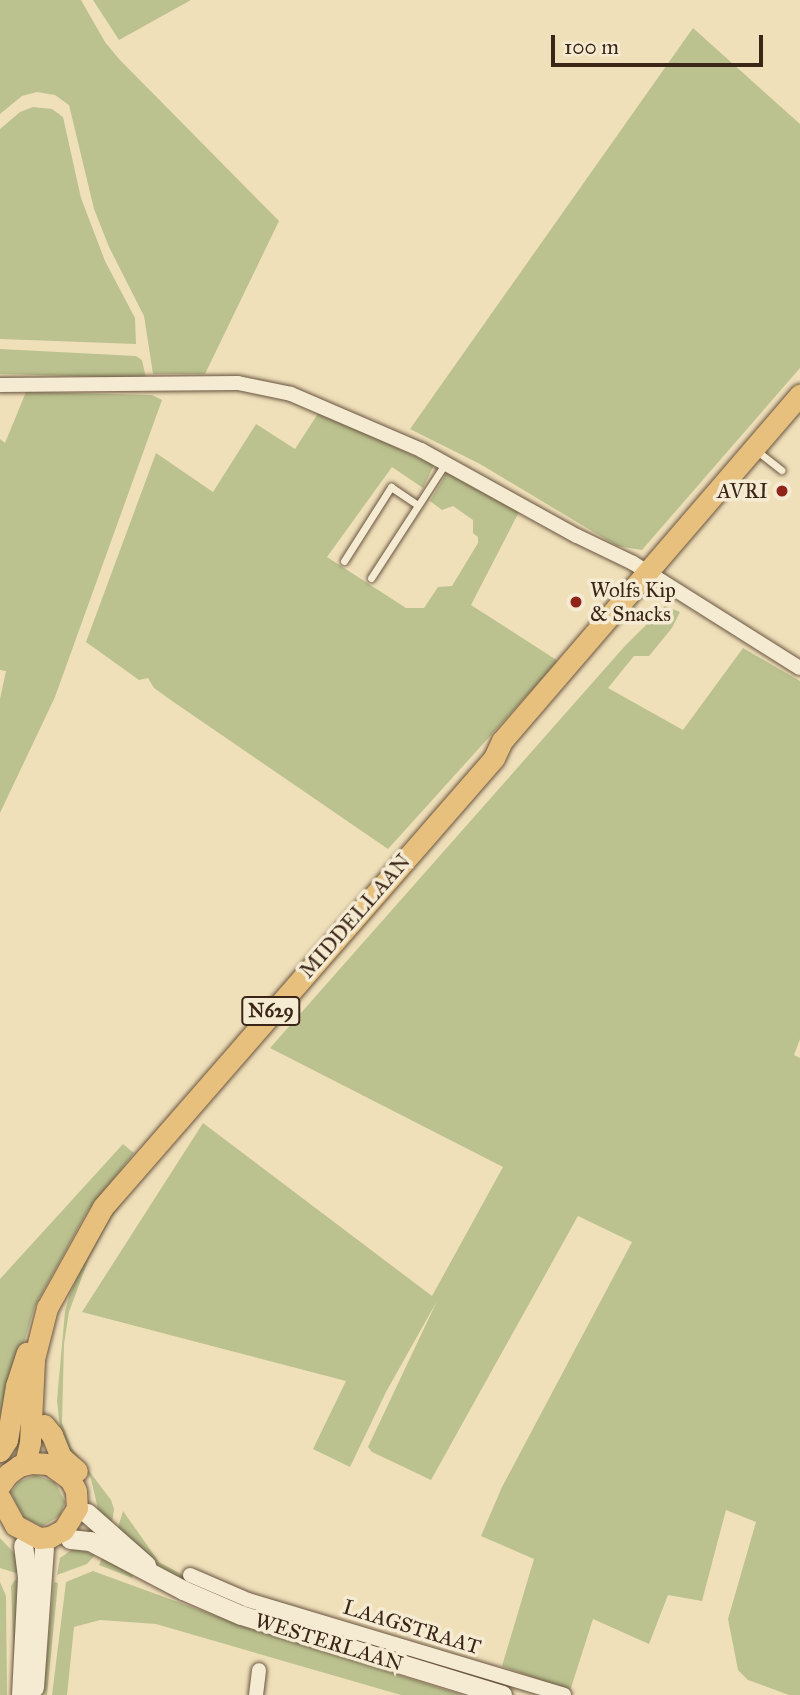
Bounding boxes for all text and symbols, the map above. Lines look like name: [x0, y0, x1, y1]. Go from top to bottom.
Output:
scale bar: [555, 21, 767, 65]
text: 100 m: [564, 34, 619, 60]
place label: AVRI: [717, 478, 768, 504]
marker: AVRI: [774, 483, 790, 499]
place label: Wolfs Kip & Snacks: [590, 577, 676, 627]
marker: Wolfs Kip & Snacks: [568, 594, 584, 610]
street label: MIDDELLAAN: [294, 849, 416, 983]
road number: N629: [241, 995, 301, 1026]
street label: LAAGSTRAAT: [340, 1594, 484, 1660]
street label: WESTERLAAN: [252, 1608, 406, 1676]

